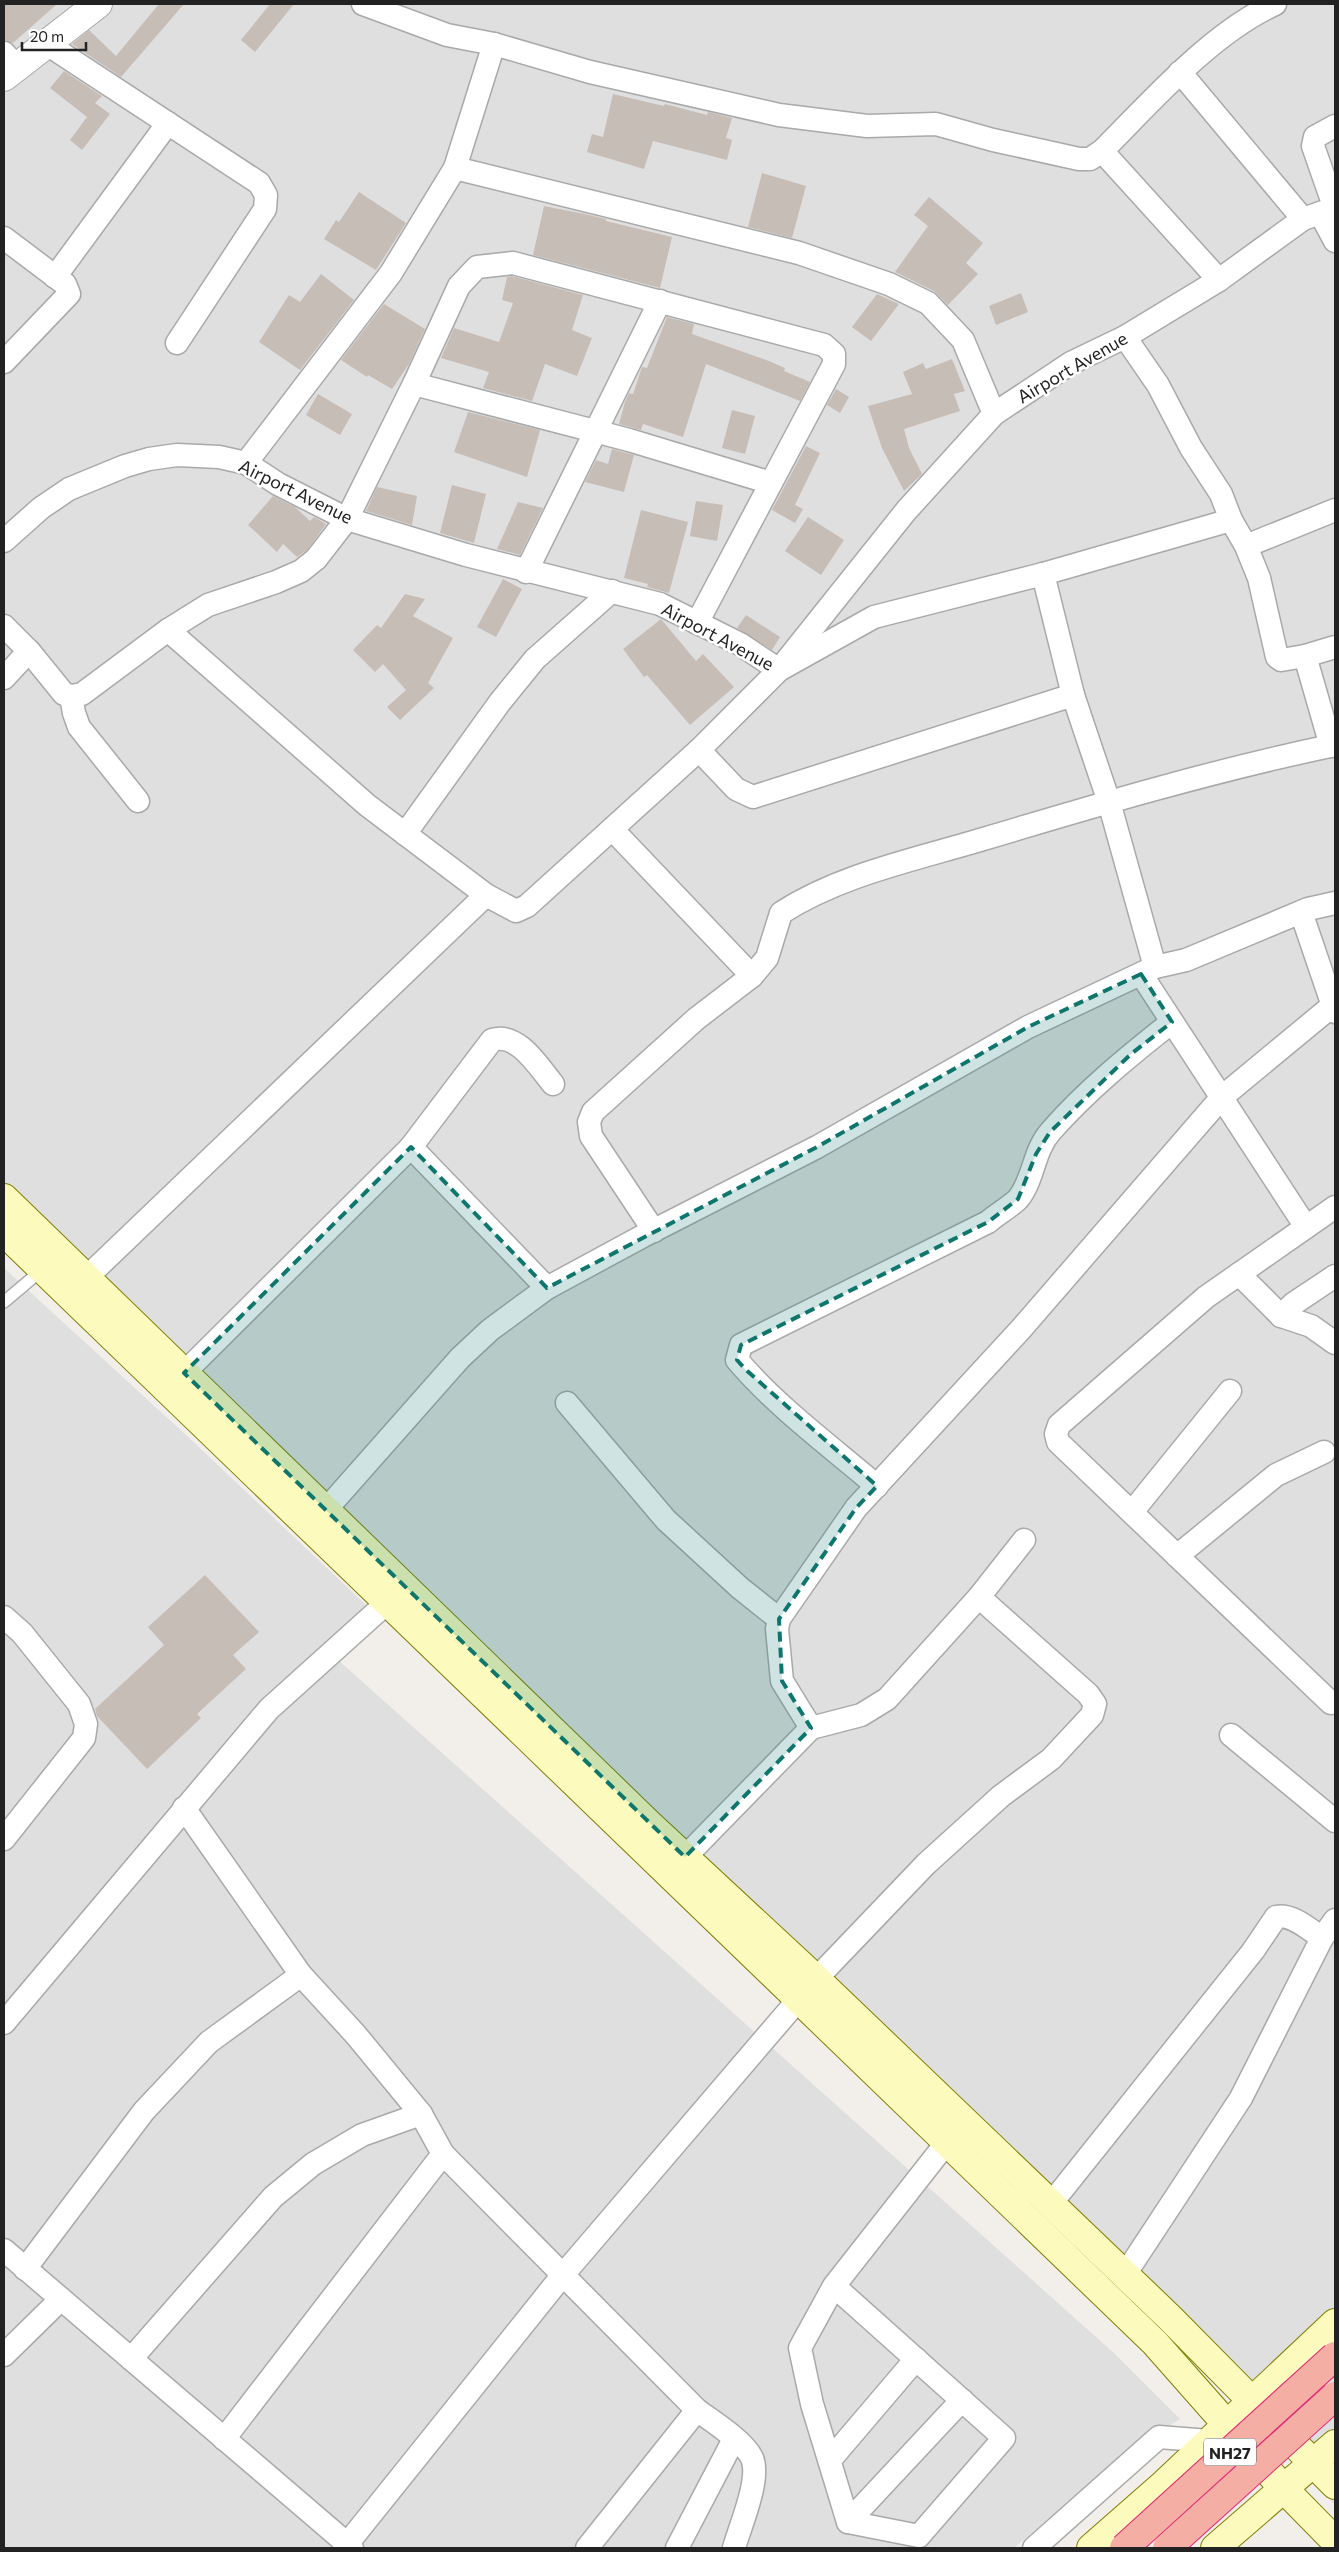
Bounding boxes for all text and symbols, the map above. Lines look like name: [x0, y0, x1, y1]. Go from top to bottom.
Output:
scale bar: [22, 20, 86, 52]
text: 20 m: [30, 27, 64, 45]
street label: Airport Avenue: [1013, 327, 1131, 407]
street label: Airport Avenue: [236, 454, 356, 528]
street label: Airport Avenue: [658, 597, 778, 675]
road number: NH27: [1204, 2438, 1256, 2466]

